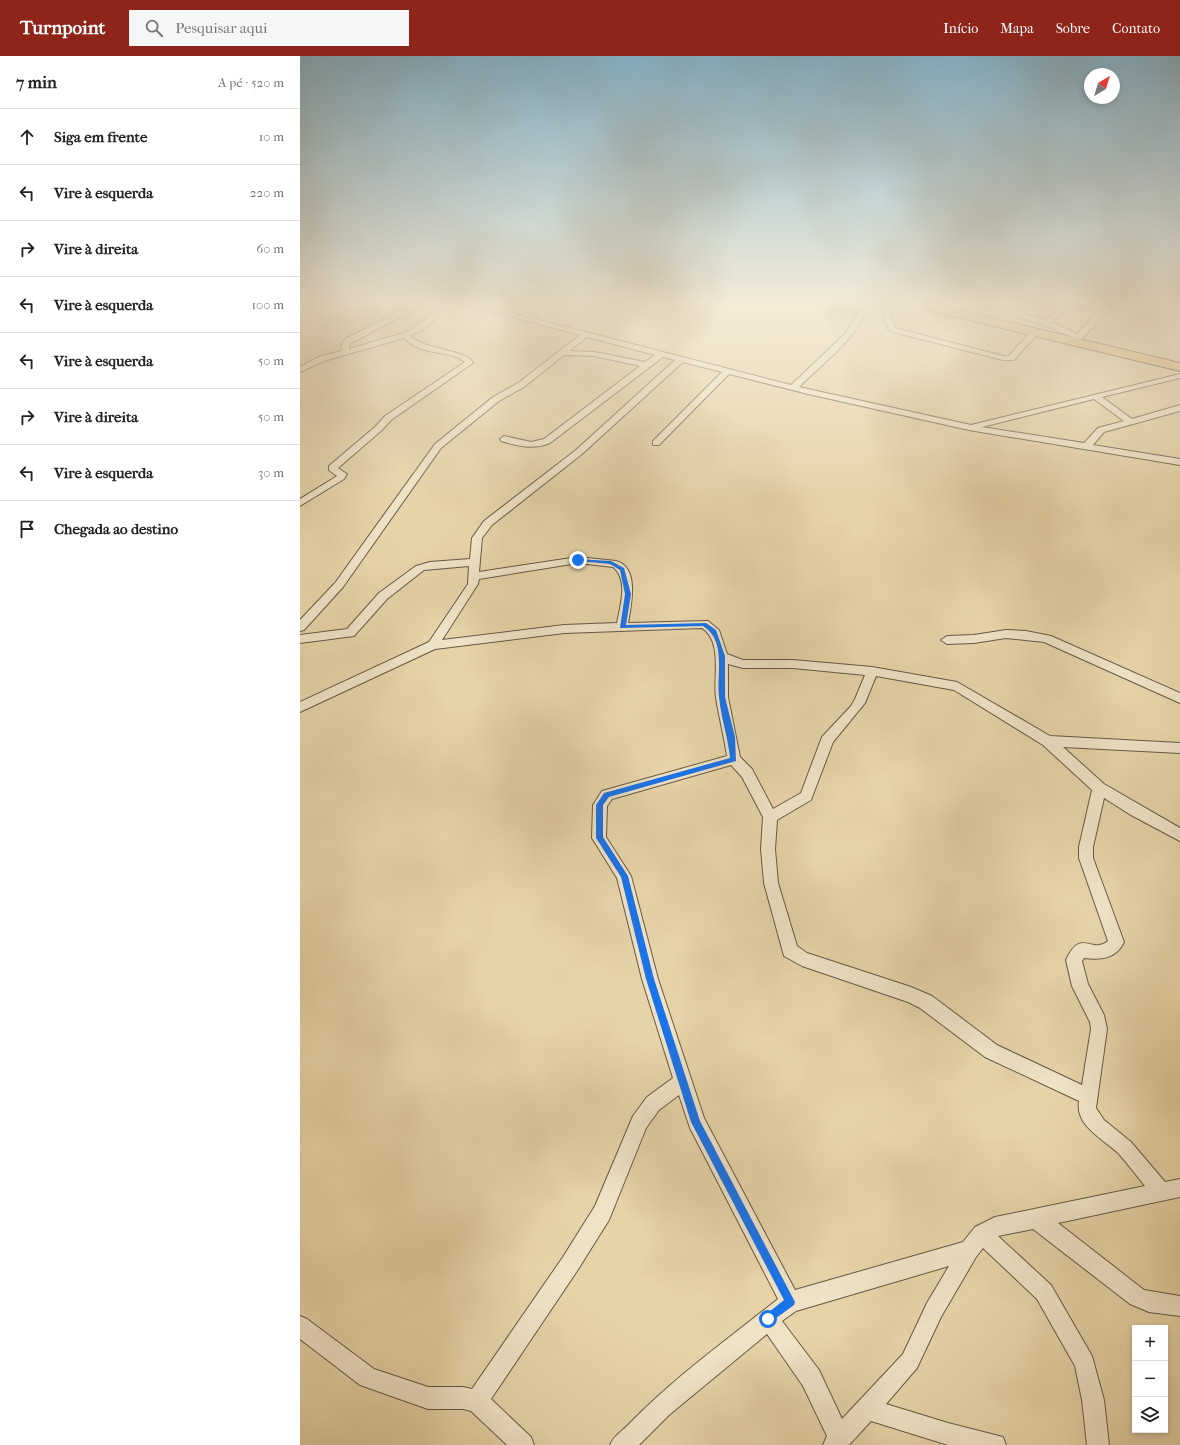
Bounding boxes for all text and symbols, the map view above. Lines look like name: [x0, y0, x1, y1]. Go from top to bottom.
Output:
search box: [129, 10, 409, 46]
text: Turnpoint: [20, 17, 105, 39]
icon: search: [143, 17, 165, 39]
text: Pesquisar aqui: [175, 19, 267, 37]
text: Início: [943, 20, 978, 37]
text: Mapa: [1000, 20, 1034, 37]
text: Sobre: [1056, 20, 1090, 37]
text: Contato: [1112, 20, 1160, 37]
north arrow: [1084, 68, 1120, 104]
text: 7 min: [16, 72, 57, 92]
text: A pé · 520 m: [218, 75, 284, 90]
icon: ahead: [16, 126, 38, 148]
text: Siga em frente: [54, 128, 147, 146]
text: 10 m: [259, 129, 284, 144]
icon: left: [16, 182, 38, 204]
text: Vire à esquerda: [54, 184, 153, 202]
text: 220 m: [250, 185, 284, 200]
icon: right: [16, 238, 38, 260]
text: Vire à direita: [54, 240, 138, 258]
text: 60 m: [256, 241, 284, 256]
icon: left: [16, 294, 38, 316]
text: Vire à esquerda: [54, 296, 153, 314]
text: 100 m: [251, 297, 284, 312]
icon: left: [16, 350, 38, 372]
text: Vire à esquerda: [54, 352, 153, 370]
text: 50 m: [258, 353, 284, 368]
icon: right: [16, 406, 38, 428]
text: Vire à direita: [54, 408, 138, 426]
text: 50 m: [258, 409, 284, 424]
icon: left: [16, 462, 38, 484]
text: Vire à esquerda: [54, 464, 153, 482]
text: 30 m: [258, 465, 284, 480]
icon: arrive: [16, 518, 38, 540]
text: Chegada ao destino: [54, 520, 178, 538]
route end: [569, 551, 587, 569]
route start: [759, 1310, 777, 1328]
map controls: [1132, 1325, 1168, 1433]
button: +: [1132, 1325, 1168, 1361]
button: −: [1132, 1361, 1168, 1397]
button: layers: [1132, 1397, 1168, 1433]

